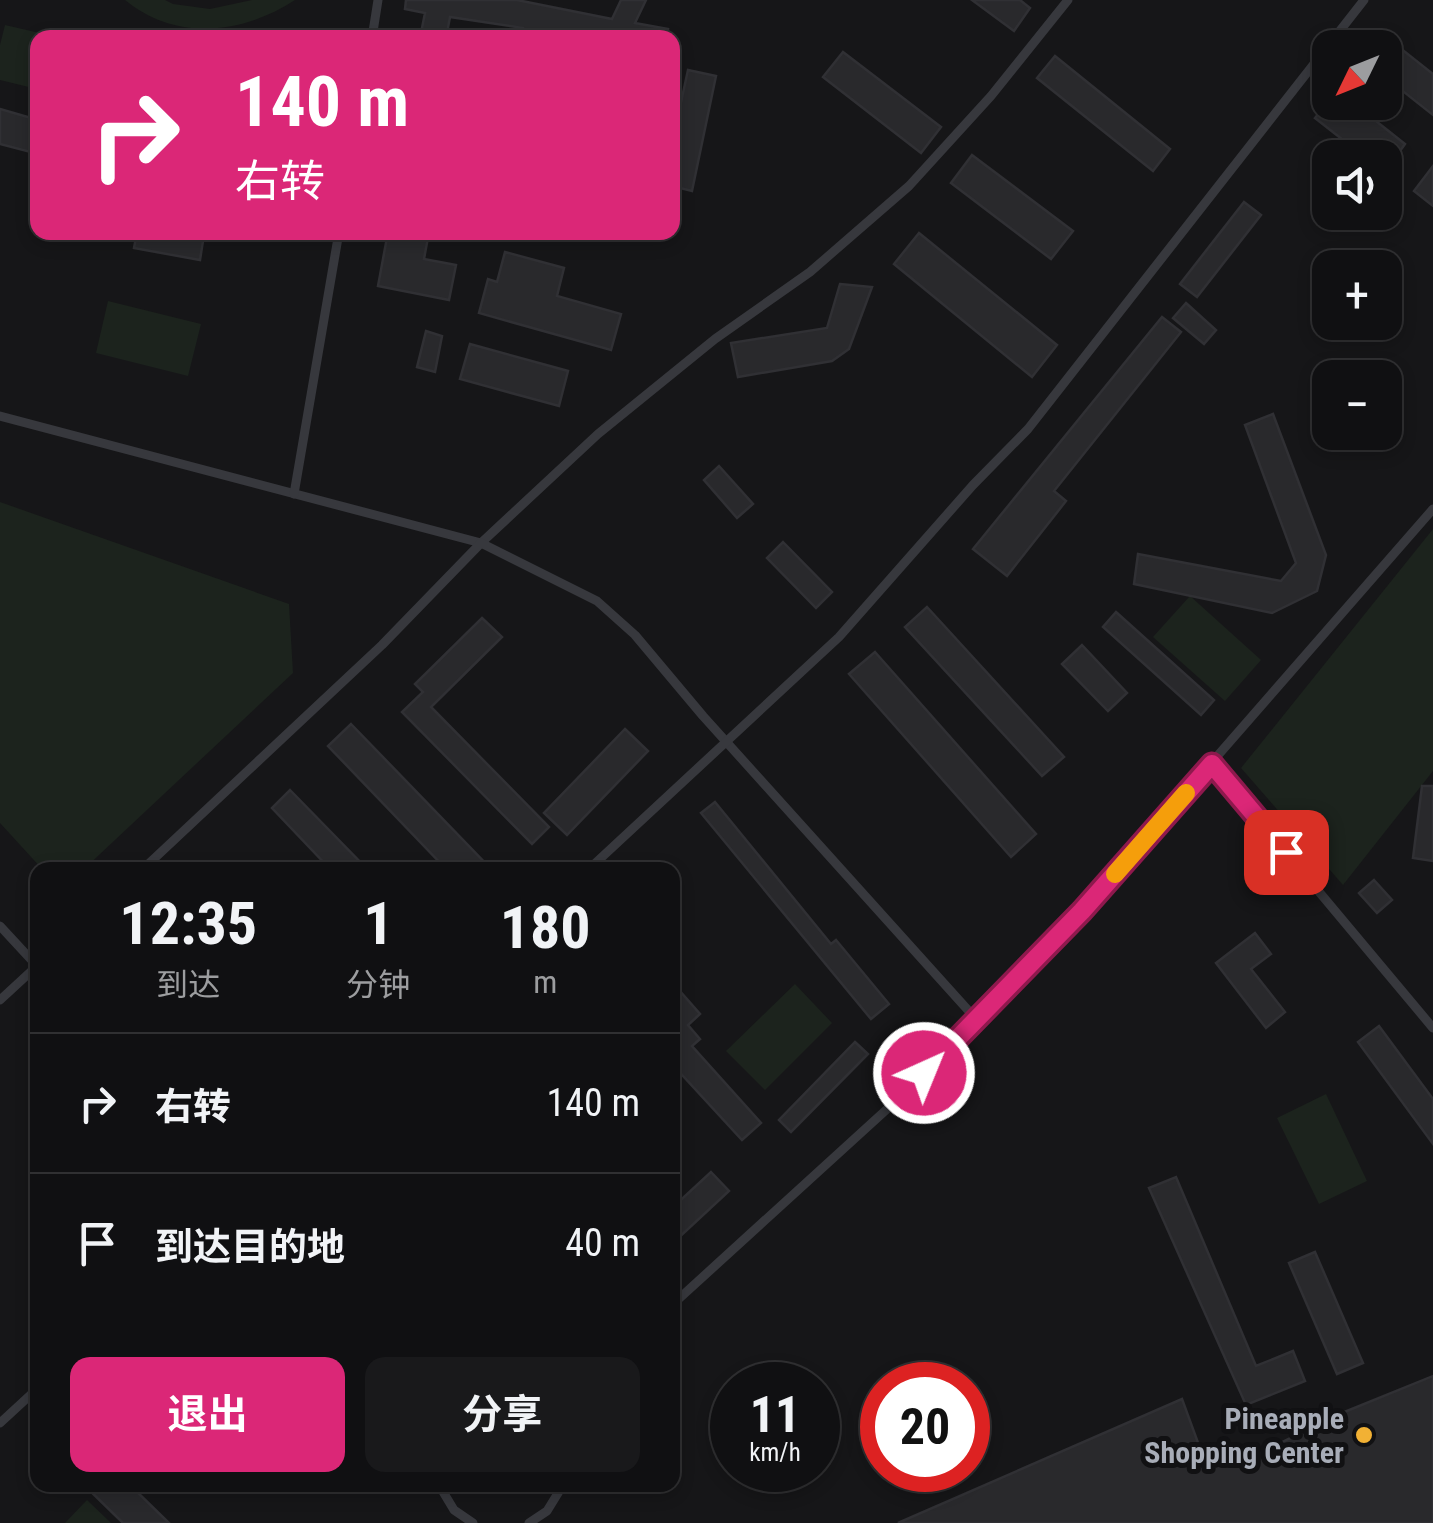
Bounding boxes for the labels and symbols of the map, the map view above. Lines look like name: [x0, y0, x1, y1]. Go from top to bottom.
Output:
north arrow: [1312, 30, 1402, 120]
pin: [1244, 810, 1329, 895]
position arrow: [872, 1021, 976, 1125]
speed limit sign: 20: [860, 1362, 990, 1492]
place label: Pineapple Shopping Center: [1144, 1401, 1344, 1470]
marker: Pineapple Shopping Center: [1353, 1424, 1375, 1446]

